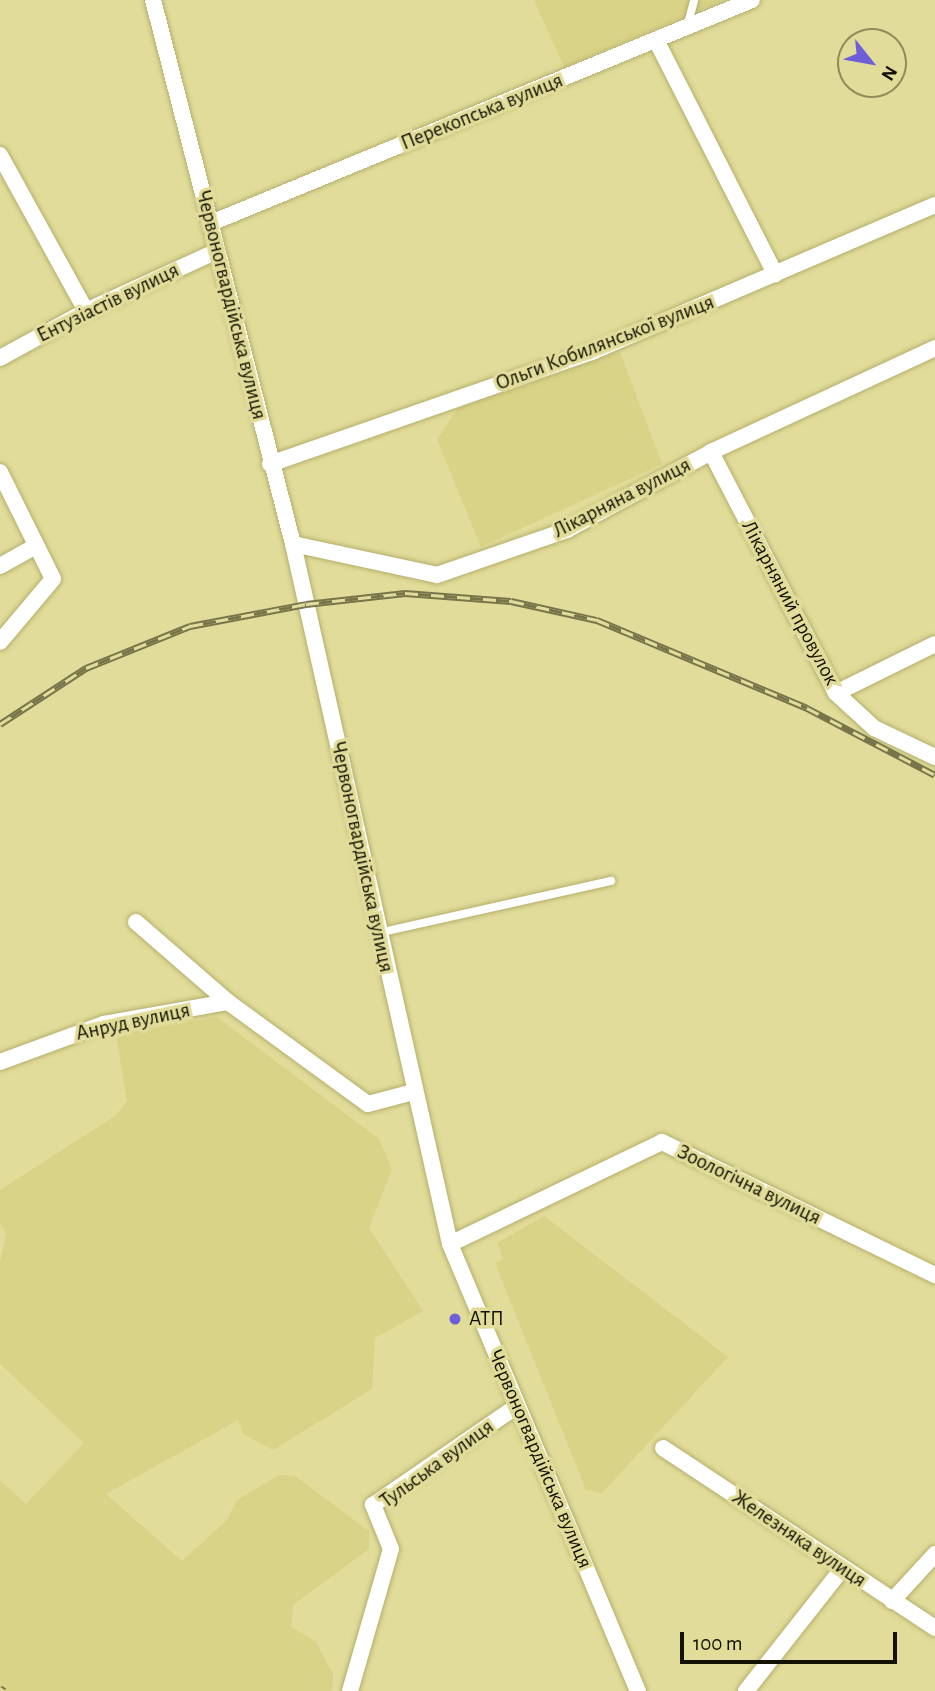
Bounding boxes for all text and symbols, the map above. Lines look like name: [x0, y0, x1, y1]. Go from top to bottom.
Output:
north arrow: [837, 28, 907, 98]
text: N: [877, 62, 900, 84]
street label: Перекопська вулиця: [397, 68, 567, 156]
street label: Червоногвардійська вулиця: [190, 188, 272, 422]
street label: Ентузіастів вулиця: [33, 258, 183, 348]
street label: Ольги Кобилянської вулиця: [492, 290, 718, 396]
street label: Лікарняна вулиця: [549, 452, 695, 544]
street label: Лікарняний провулок: [736, 516, 844, 690]
street label: Червоногвардійська вулиця: [325, 739, 399, 975]
street label: Анруд вулиця: [74, 998, 192, 1046]
street label: Зоологічна вулиця: [673, 1139, 825, 1231]
place label: АТП: [469, 1306, 504, 1332]
marker: АТП: [447, 1311, 463, 1327]
street label: Червоногвардійська вулиця: [482, 1346, 598, 1572]
street label: Тульська вулиця: [375, 1414, 499, 1514]
street label: Железняка вулиця: [727, 1485, 871, 1593]
scale bar: [683, 1618, 900, 1662]
text: 100 m: [693, 1633, 743, 1654]

